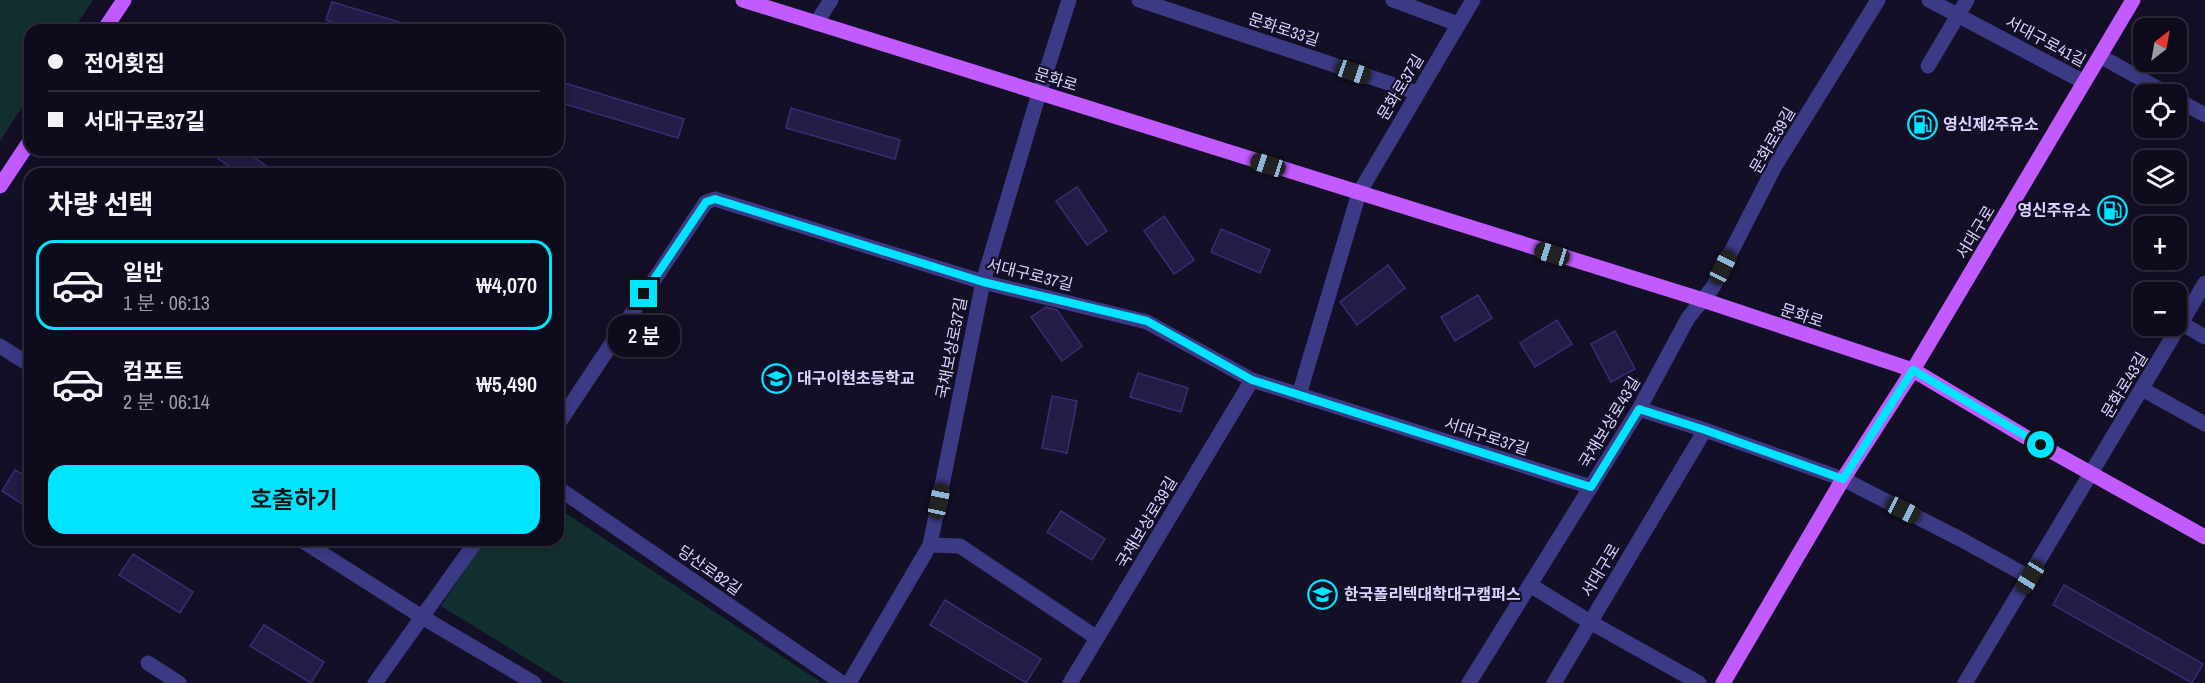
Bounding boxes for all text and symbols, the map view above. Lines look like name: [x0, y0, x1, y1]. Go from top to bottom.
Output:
street label: 문화로33길: [1246, 7, 1322, 51]
street label: 서대구로41길: [2002, 11, 2090, 71]
north arrow: [2133, 18, 2187, 72]
map controls: [2133, 18, 2187, 336]
text: 전어횟집: [84, 48, 165, 78]
street label: 문화로37길: [1372, 50, 1428, 124]
car: [1333, 58, 1373, 86]
street label: 문화로: [1032, 62, 1081, 96]
button: locate: [2133, 84, 2187, 138]
street label: 문화로39길: [1744, 103, 1800, 177]
text: 서대구로37길: [84, 106, 205, 136]
fuel station icon: 영신제2주유소: [1906, 108, 1938, 140]
place label: 영신제2주유소: [1943, 113, 2039, 135]
button: layers: [2133, 150, 2187, 204]
car: [1248, 151, 1288, 179]
text: 차량 선택: [48, 186, 154, 222]
fuel station icon: 영신주유소: [2096, 194, 2128, 226]
place label: 영신주유소: [2017, 199, 2091, 221]
street label: 서대구로: [1950, 201, 2000, 263]
button: +: [2133, 216, 2187, 270]
car: [1532, 240, 1572, 268]
car: [1707, 247, 1739, 287]
street label: 서대구로37길: [985, 253, 1075, 295]
text: 일반: [123, 257, 163, 287]
icon: car: [51, 258, 105, 312]
text: ₩4,070: [476, 270, 537, 300]
route end: [630, 280, 657, 307]
button: −: [2133, 282, 2187, 336]
text: 1 분 · 06:13: [123, 289, 210, 316]
street label: 국채보상로37길: [930, 295, 972, 401]
street label: 문화로: [1778, 298, 1827, 332]
callout: 2 분: [608, 315, 680, 357]
text: 2 분: [628, 322, 660, 349]
street label: 문화로43길: [2096, 348, 2152, 422]
text: 컴포트: [123, 356, 184, 386]
icon: car: [51, 357, 105, 411]
school or university icon: 대구이현초등학교: [760, 362, 792, 394]
place label: 대구이현초등학교: [797, 367, 915, 389]
text: ₩5,490: [476, 369, 537, 399]
street label: 국채보상로43길: [1573, 372, 1645, 472]
text: 2 분 · 06:14: [123, 388, 210, 415]
street label: 서대구로37길: [1442, 412, 1532, 460]
route start: [2027, 431, 2054, 458]
button: 호출하기: [48, 465, 540, 534]
street label: 국채보상로39길: [1110, 472, 1182, 572]
car: [926, 482, 952, 520]
car: [1883, 494, 1923, 526]
street label: 서대구로: [1575, 539, 1625, 601]
street label: 당산로82길: [674, 540, 746, 600]
car: [2013, 557, 2047, 597]
school or university icon: 한국폴리텍대학대구캠퍼스: [1307, 578, 1339, 610]
place label: 한국폴리텍대학대구캠퍼스: [1344, 583, 1521, 605]

